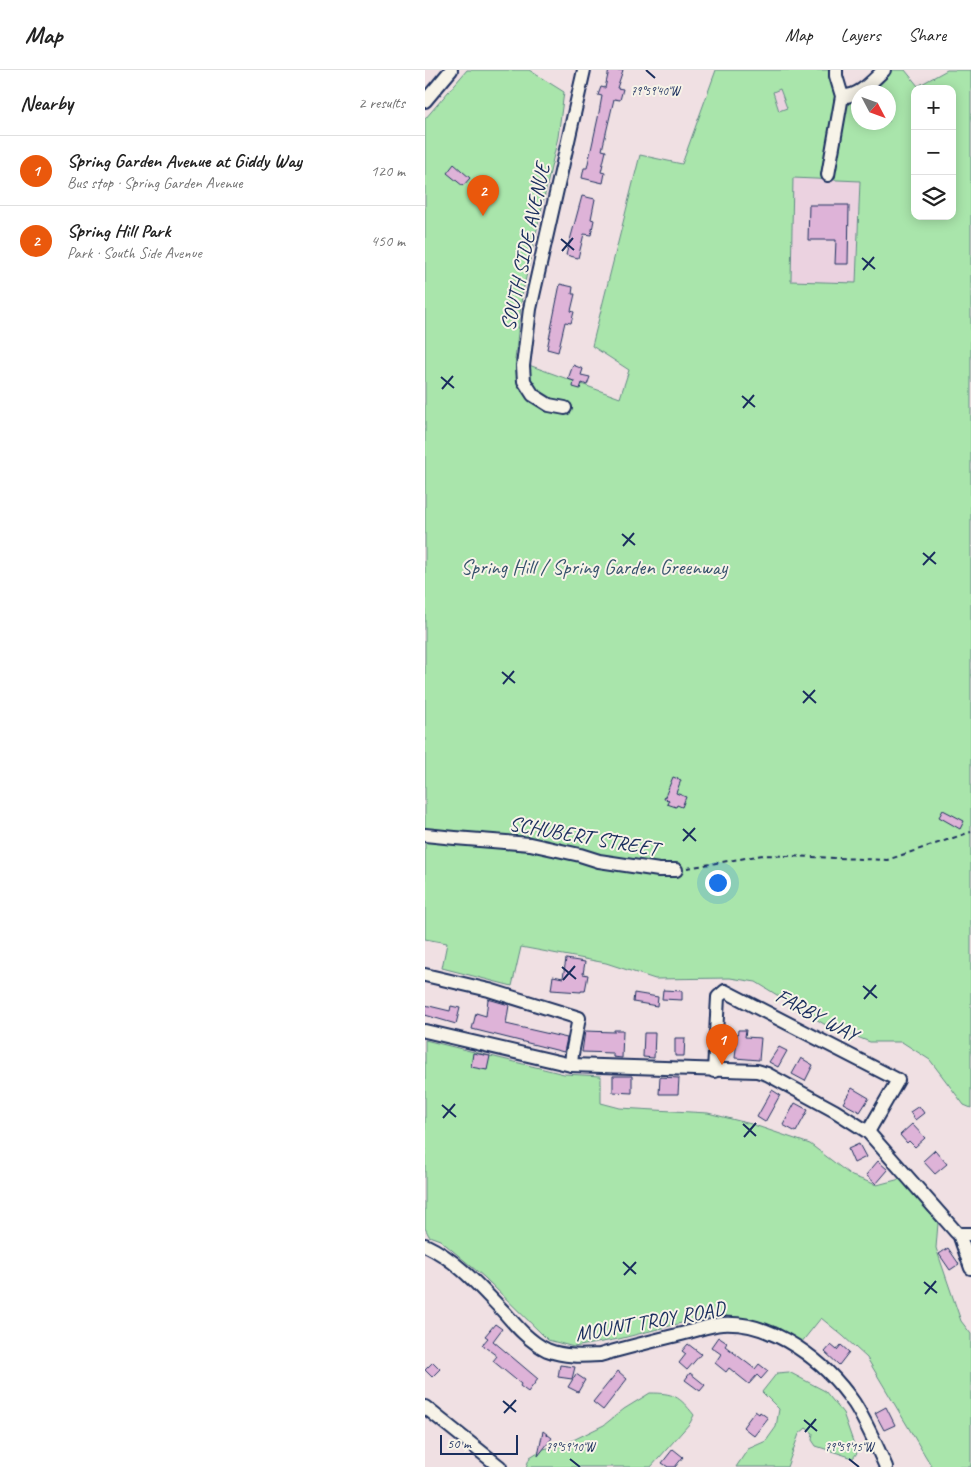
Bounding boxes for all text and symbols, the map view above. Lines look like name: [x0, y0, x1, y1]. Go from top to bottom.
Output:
text: Map: [25, 20, 62, 50]
text: Map: [785, 24, 813, 46]
text: Layers: [841, 24, 880, 46]
text: Share: [908, 24, 946, 46]
text: 79°59'40"W: [631, 83, 682, 99]
north arrow: [851, 85, 896, 130]
map controls: [911, 85, 956, 220]
button: +: [911, 85, 956, 130]
text: Nearby: [20, 90, 73, 116]
text: 2 results: [358, 93, 405, 113]
button: −: [911, 130, 956, 175]
text: Spring Garden Avenue at Giddy Way: [67, 149, 302, 173]
street label: SOUTH SIDE AVENUE: [495, 158, 556, 333]
text: 1: [32, 161, 40, 181]
text: 120 m: [371, 161, 405, 181]
text: Bus stop · Spring Garden Avenue: [67, 173, 242, 193]
pin: 2: [467, 175, 499, 216]
button: layers: [911, 175, 956, 220]
text: Spring Hill Park: [67, 219, 170, 243]
text: 2: [32, 231, 40, 251]
text: 450 m: [371, 231, 405, 251]
text: Park · South Side Avenue: [67, 243, 202, 263]
park label: Spring Hill / Spring Garden Greenway: [461, 554, 729, 580]
street label: SCHUBERT STREET: [507, 810, 665, 863]
your location: [705, 870, 731, 896]
street label: FARBY WAY: [771, 982, 866, 1049]
pin: 1: [706, 1024, 738, 1065]
street label: MOUNT TROY ROAD: [573, 1295, 729, 1347]
scale bar: [440, 1432, 517, 1455]
text: 50 m: [447, 1435, 471, 1452]
text: 79°59'10"W: [546, 1439, 597, 1455]
text: 79°59'15"W: [825, 1439, 876, 1455]

